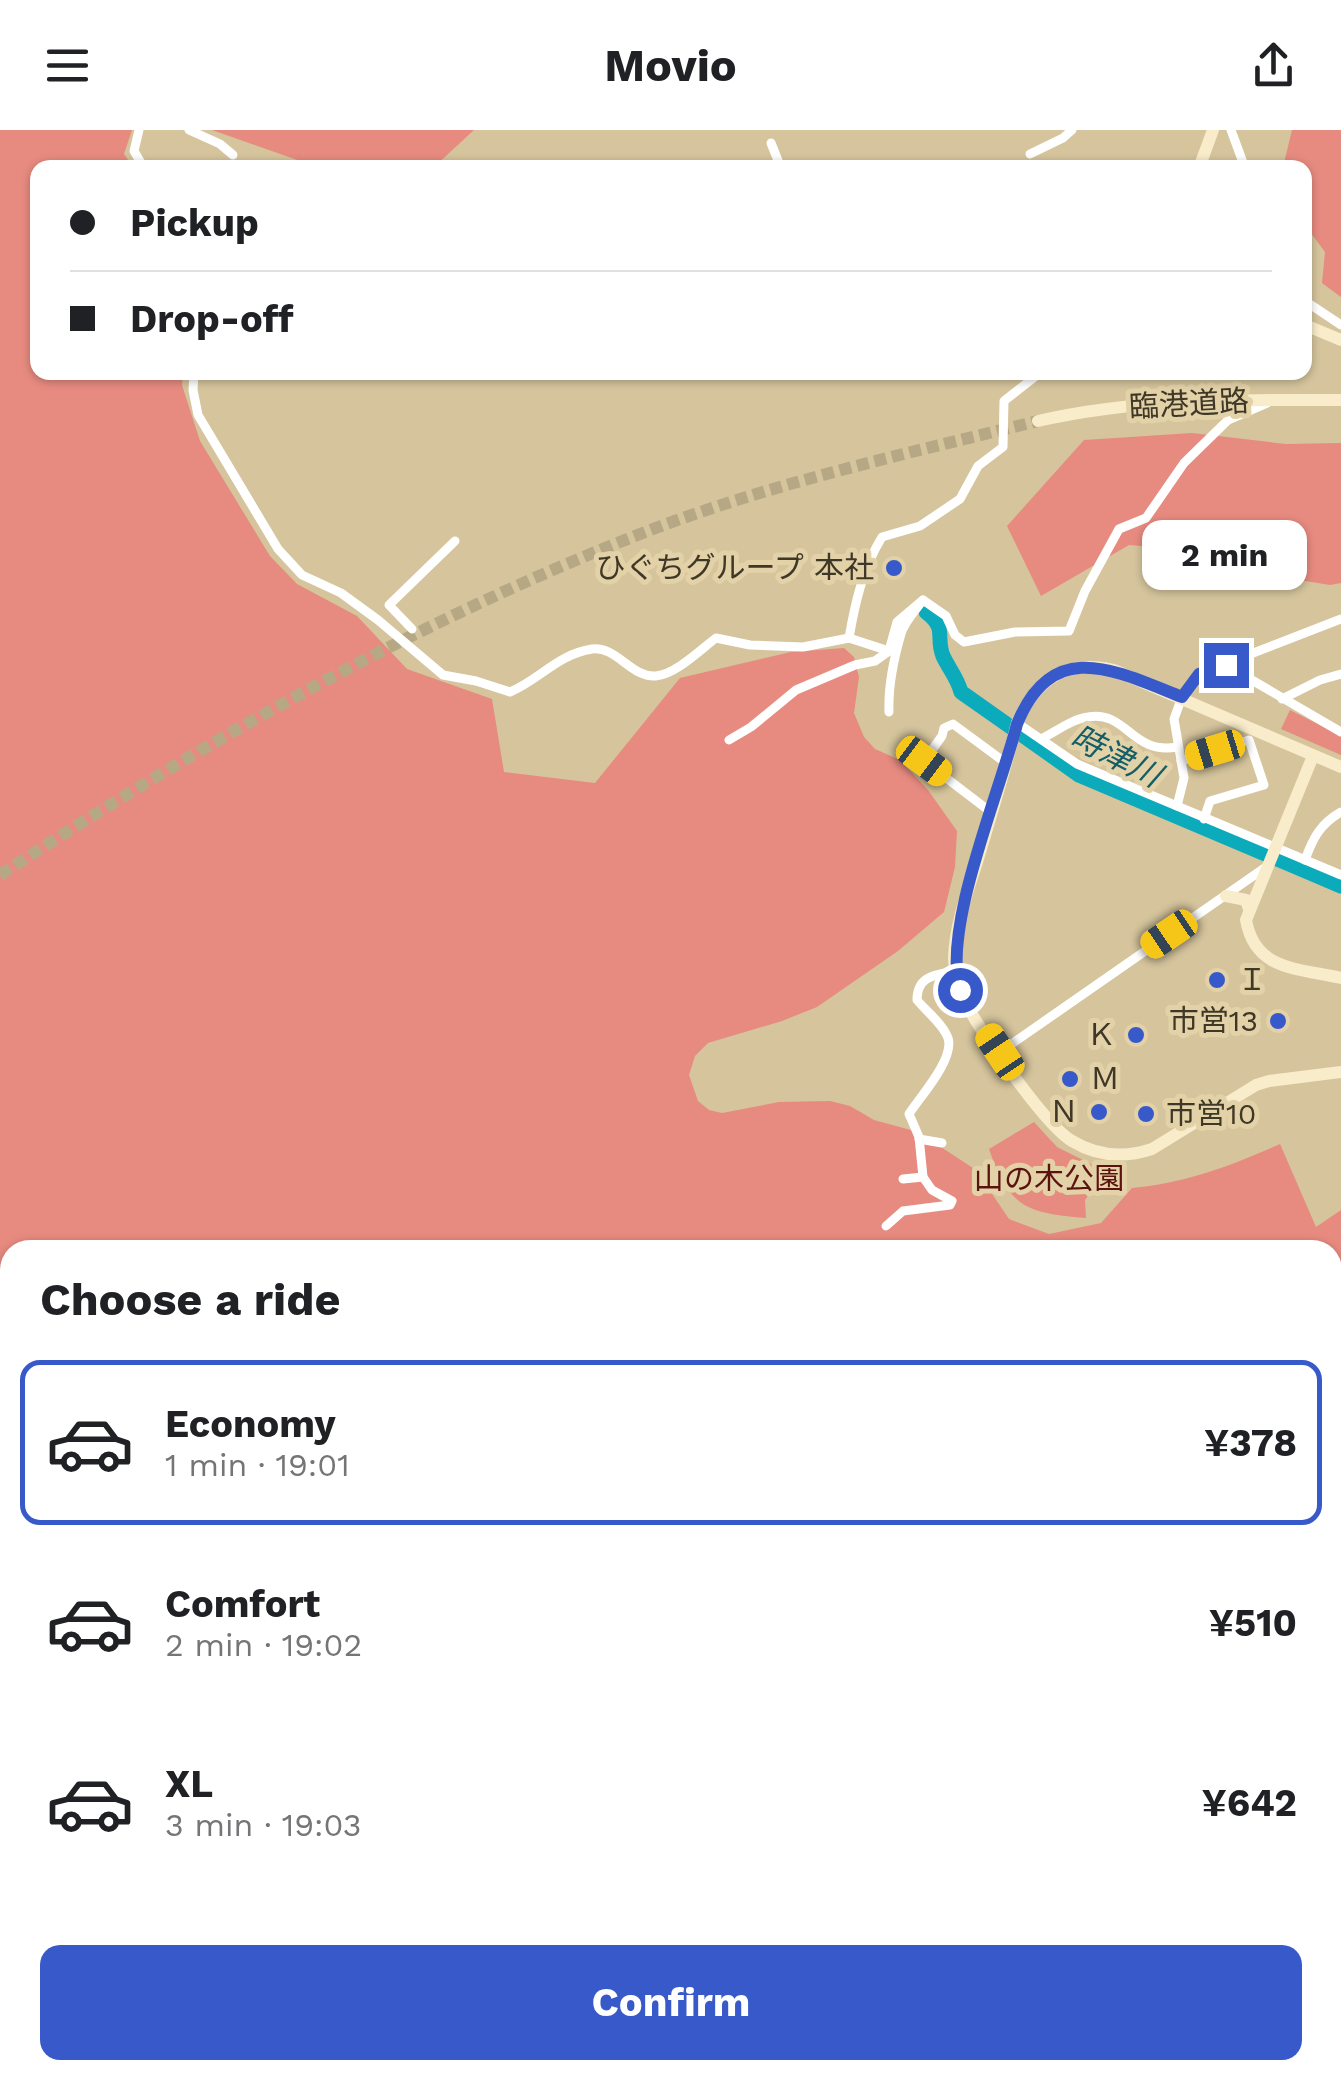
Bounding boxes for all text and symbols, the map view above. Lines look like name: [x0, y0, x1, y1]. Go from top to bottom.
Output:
icon: menu: [40, 38, 95, 93]
icon: share: [1246, 38, 1301, 93]
text: Movio: [604, 39, 737, 92]
text: Pickup: [130, 201, 259, 245]
text: Drop-off: [130, 297, 294, 341]
street label: 臨港道路: [1128, 383, 1250, 424]
callout: 2 min: [1144, 520, 1308, 590]
text: 2 min: [1181, 536, 1268, 574]
place label: ひぐちグループ 本社: [596, 550, 874, 585]
marker: ひぐちグループ 本社: [883, 557, 905, 579]
route end: [1204, 643, 1249, 688]
water label: 時津川: [1065, 717, 1170, 796]
car: [1182, 727, 1248, 773]
car: [891, 731, 957, 791]
car: [1136, 905, 1202, 963]
place label: Ｉ: [1237, 962, 1267, 997]
route start: [938, 968, 983, 1013]
marker: Ｉ: [1206, 969, 1228, 991]
place label: 市営13: [1169, 1003, 1258, 1038]
marker: 市営13: [1267, 1010, 1289, 1032]
place label: Ｋ: [1086, 1017, 1116, 1052]
car: [971, 1019, 1029, 1085]
marker: Ｋ: [1125, 1024, 1147, 1046]
place label: Ｍ: [1090, 1061, 1120, 1096]
marker: Ｍ: [1059, 1068, 1081, 1090]
place label: Ｎ: [1049, 1094, 1079, 1129]
place label: 市営10: [1166, 1096, 1256, 1131]
marker: Ｎ: [1088, 1101, 1110, 1123]
marker: 市営10: [1135, 1103, 1157, 1125]
park label: 山の木公園: [974, 1161, 1124, 1196]
text: Choose a ride: [40, 1273, 340, 1326]
icon: car: [45, 1398, 135, 1488]
text: Economy: [165, 1402, 336, 1446]
text: ¥378: [1204, 1421, 1297, 1465]
text: 1 min · 19:01: [165, 1446, 350, 1484]
icon: car: [45, 1578, 135, 1668]
text: Comfort: [165, 1582, 320, 1626]
text: ¥510: [1209, 1601, 1297, 1645]
text: 2 min · 19:02: [165, 1626, 362, 1664]
icon: car: [45, 1758, 135, 1848]
text: XL: [165, 1762, 213, 1806]
text: ¥642: [1202, 1781, 1297, 1825]
text: 3 min · 19:03: [165, 1806, 361, 1844]
button: Confirm: [40, 1945, 1302, 2060]

